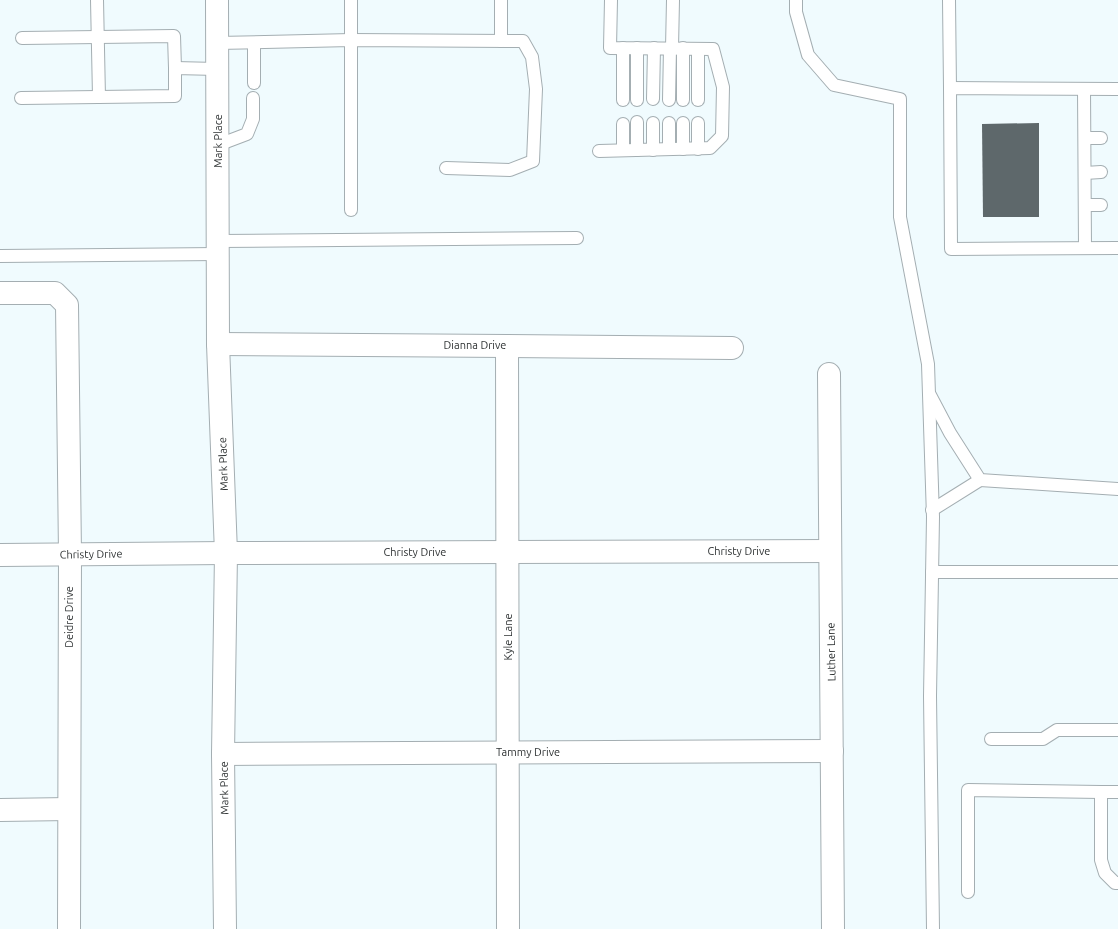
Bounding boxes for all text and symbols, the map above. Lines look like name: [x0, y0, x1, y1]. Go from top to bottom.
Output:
street label: Mark Place: [212, 114, 224, 168]
street label: Dianna Drive: [444, 339, 506, 351]
street label: Mark Place: [216, 437, 230, 491]
street label: Christy Drive: [708, 545, 770, 557]
street label: Christy Drive: [384, 546, 446, 558]
street label: Christy Drive: [59, 547, 123, 561]
street label: Deidre Drive: [63, 586, 75, 648]
street label: Kyle Lane: [502, 613, 514, 661]
street label: Luther Lane: [824, 622, 838, 682]
street label: Tammy Drive: [496, 746, 560, 758]
street label: Mark Place: [218, 761, 230, 815]

